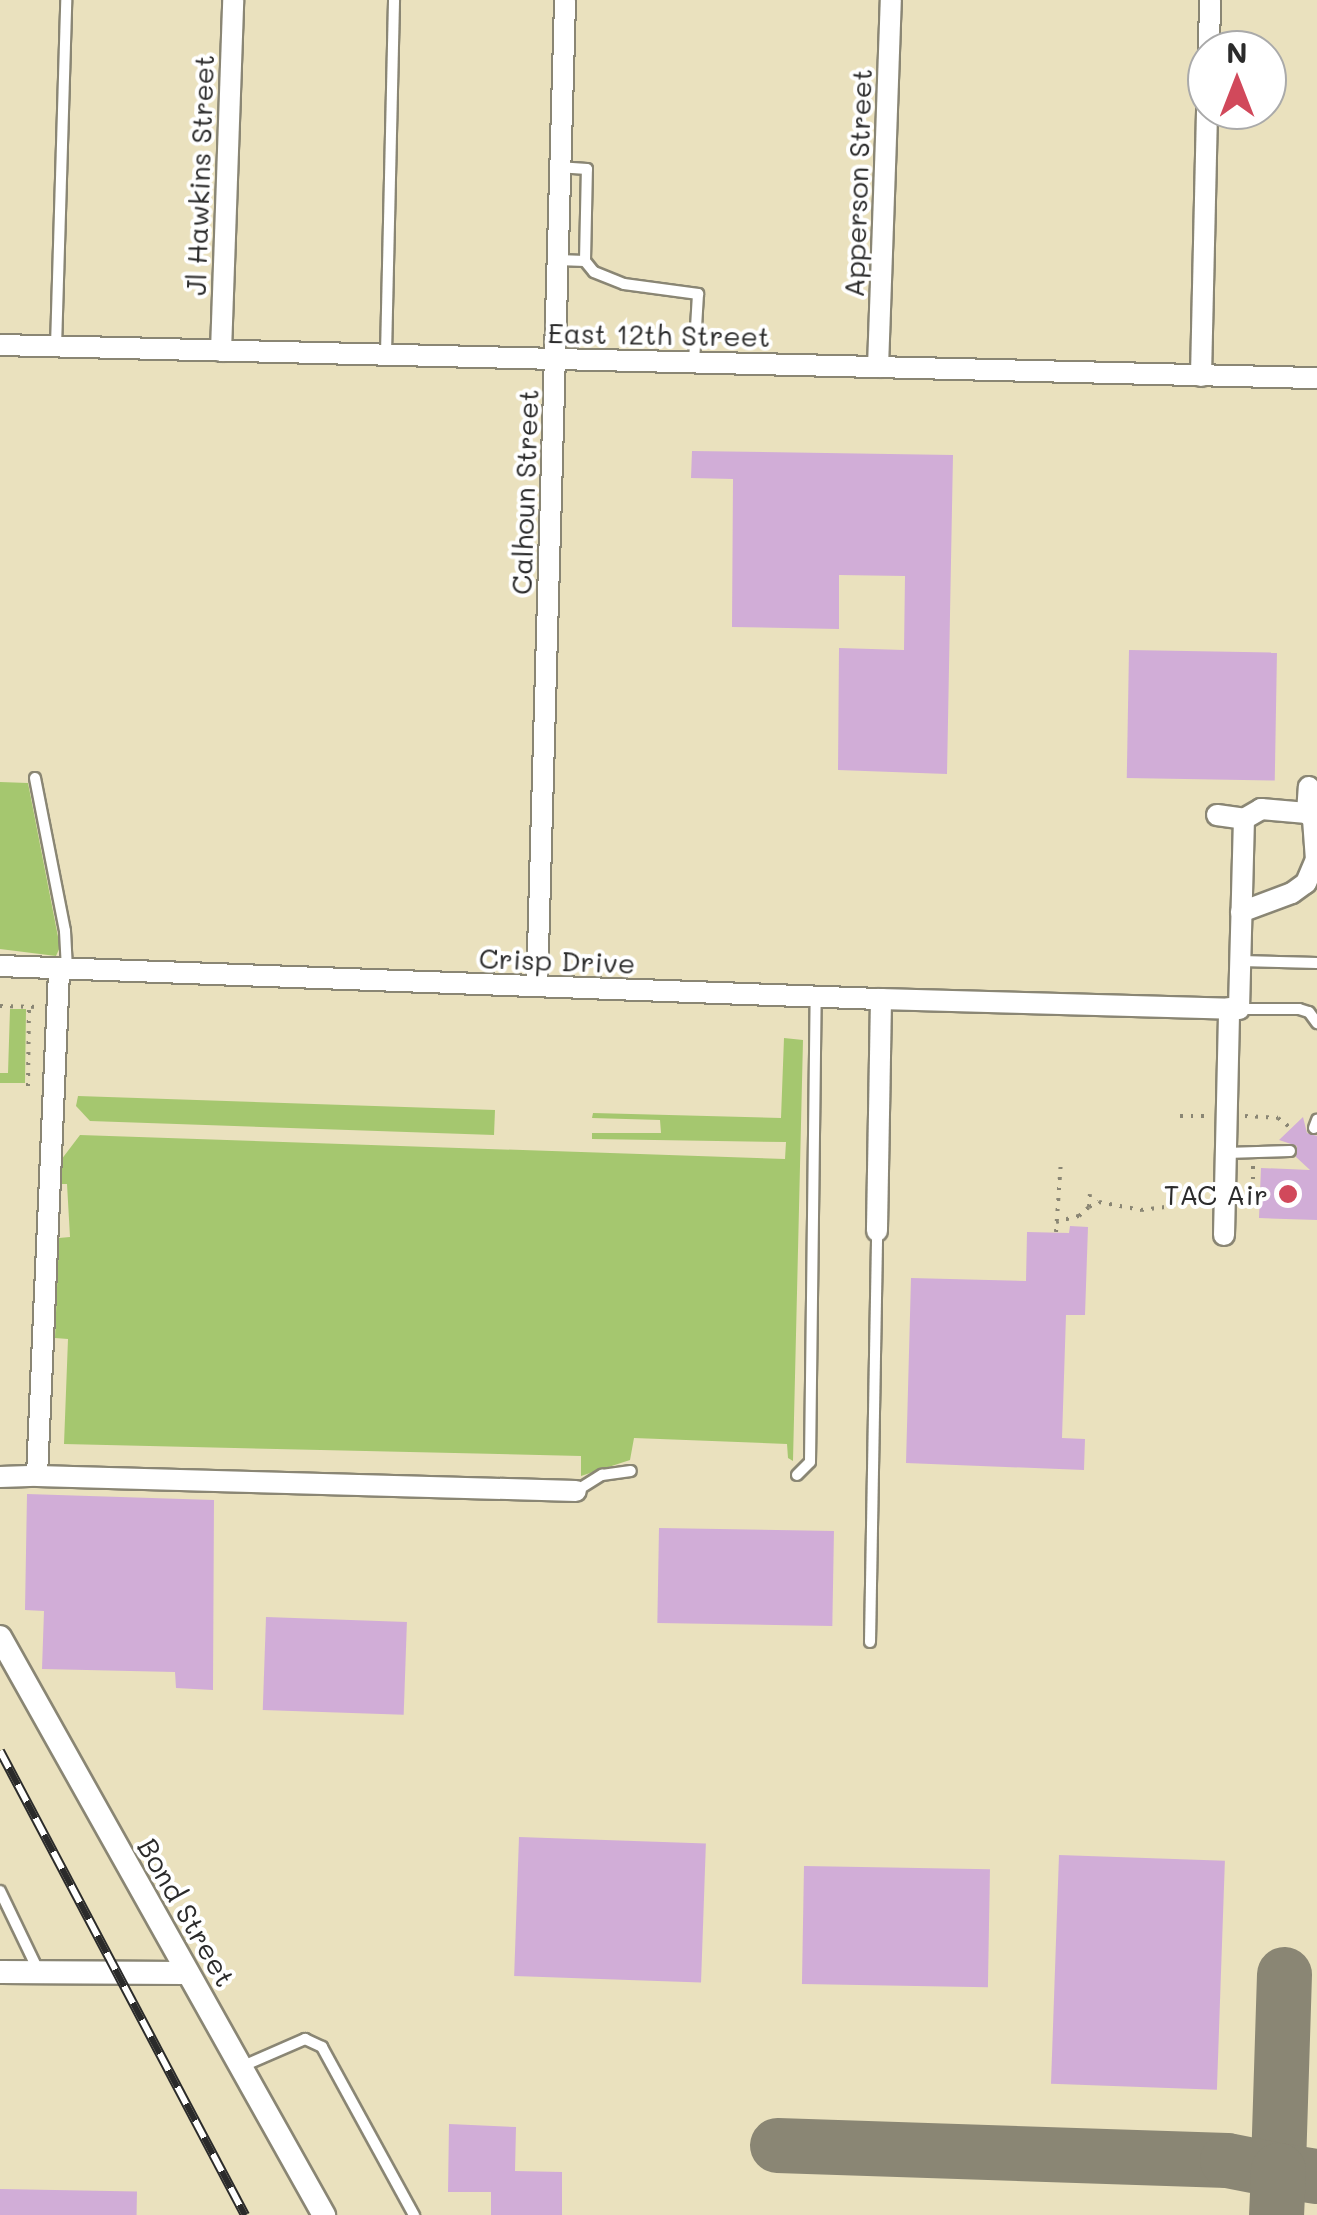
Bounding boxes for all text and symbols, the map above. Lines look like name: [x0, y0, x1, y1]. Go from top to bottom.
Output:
north arrow: [1187, 30, 1287, 130]
text: N: [1226, 34, 1248, 70]
street label: Jl Hawkins Street: [178, 54, 220, 296]
street label: Apperson Street: [836, 68, 878, 298]
street label: East 12th Street: [547, 315, 771, 353]
street label: Calhoun Street: [504, 389, 544, 595]
street label: Crisp Drive: [478, 940, 636, 980]
place label: TAC Air: [1164, 1177, 1268, 1211]
marker: TAC Air: [1277, 1183, 1299, 1205]
street label: Bond Street: [131, 1832, 243, 1992]

